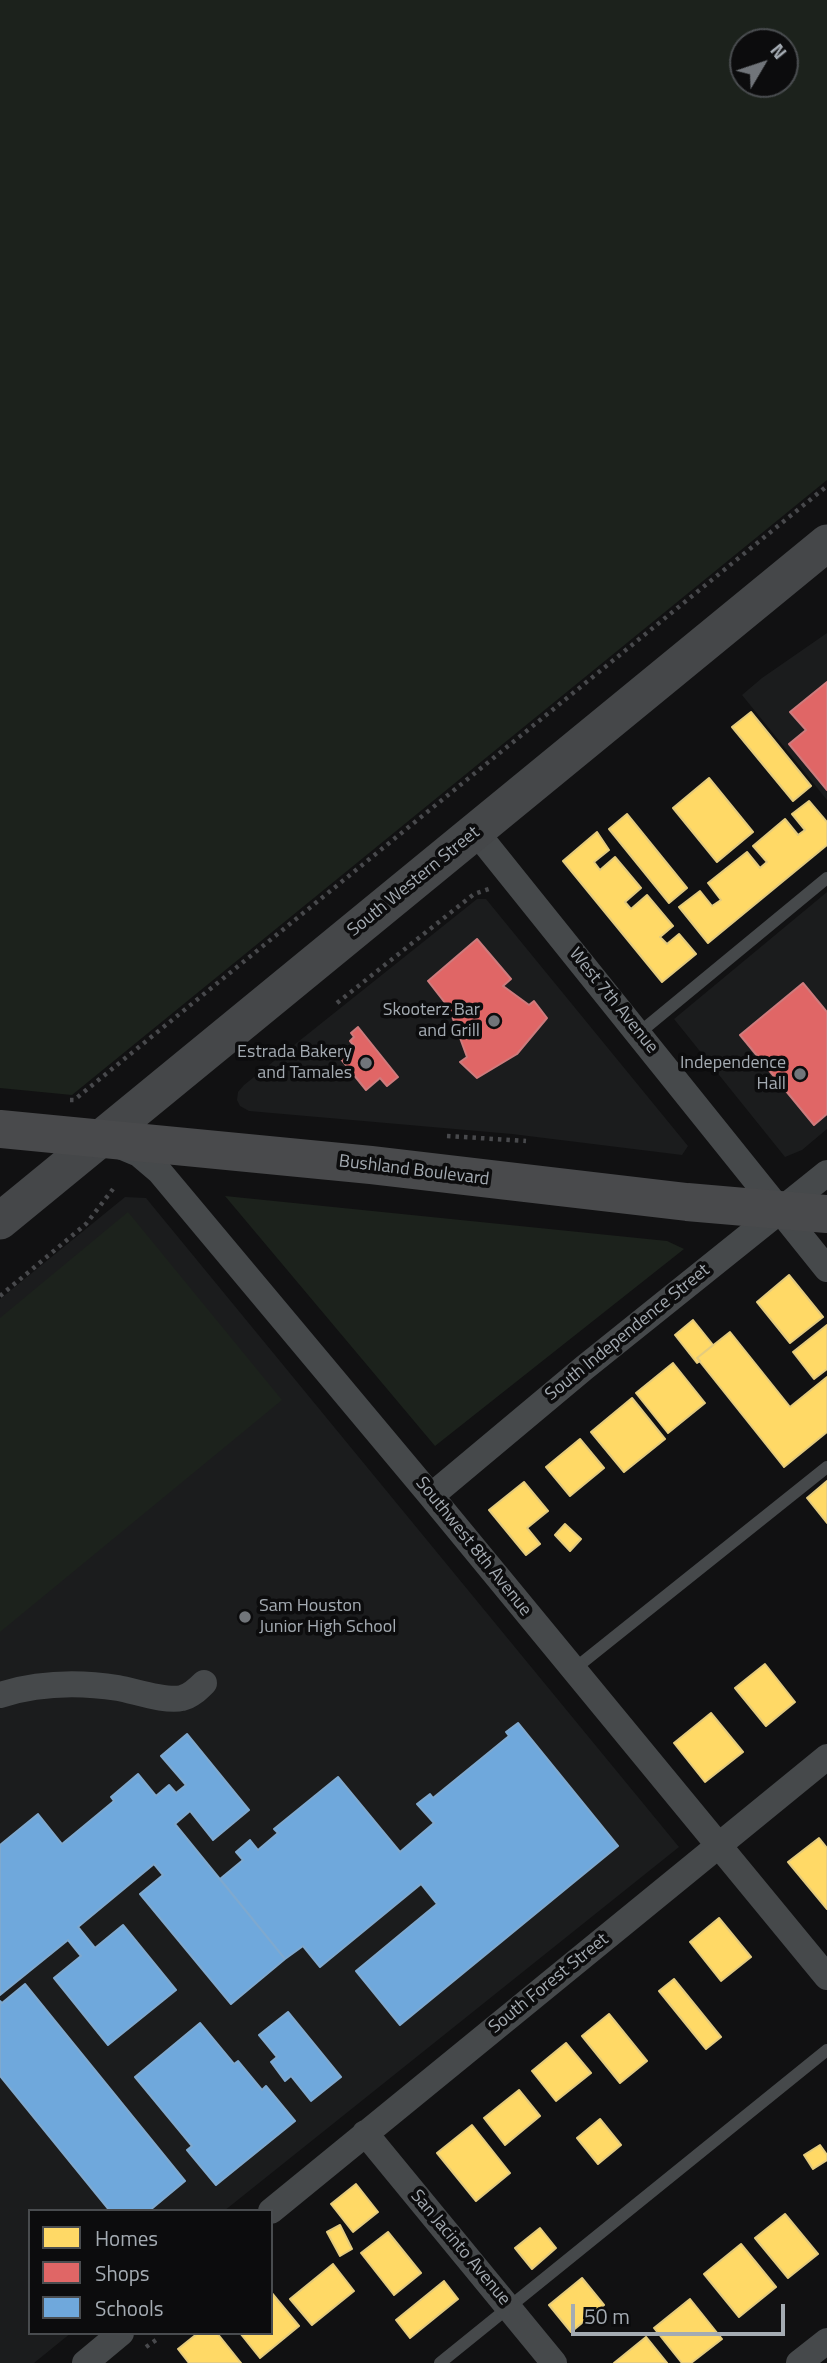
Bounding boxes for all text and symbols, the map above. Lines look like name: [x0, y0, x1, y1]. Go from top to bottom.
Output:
north arrow: [729, 28, 799, 98]
text: N: [764, 36, 795, 65]
street label: South Western Street: [344, 822, 484, 942]
street label: West 7th Avenue: [564, 944, 662, 1058]
place label: Skooterz Bar and Grill: [383, 1000, 480, 1042]
marker: Skooterz Bar and Grill: [486, 1013, 502, 1029]
place label: Estrada Bakery and Tamales: [237, 1042, 352, 1084]
place label: Independence Hall: [680, 1053, 786, 1096]
marker: Estrada Bakery and Tamales: [358, 1055, 374, 1071]
marker: Independence Hall: [792, 1066, 808, 1082]
street label: Bushland Boulevard: [338, 1151, 490, 1191]
street label: South Independence Street: [541, 1260, 715, 1406]
street label: Southwest 8th Avenue: [410, 1473, 536, 1621]
place label: Sam Houston Junior High School: [259, 1596, 396, 1638]
marker: Sam Houston Junior High School: [237, 1609, 253, 1625]
street label: South Forest Street: [485, 1929, 613, 2039]
street label: San Jacinto Avenue: [405, 2186, 515, 2310]
legend: [28, 2209, 273, 2335]
text: Homes: [95, 2222, 158, 2254]
text: Shops: [95, 2257, 150, 2289]
scale bar: [575, 2290, 788, 2334]
text: Schools: [95, 2292, 164, 2324]
text: 50 m: [584, 2300, 630, 2332]

